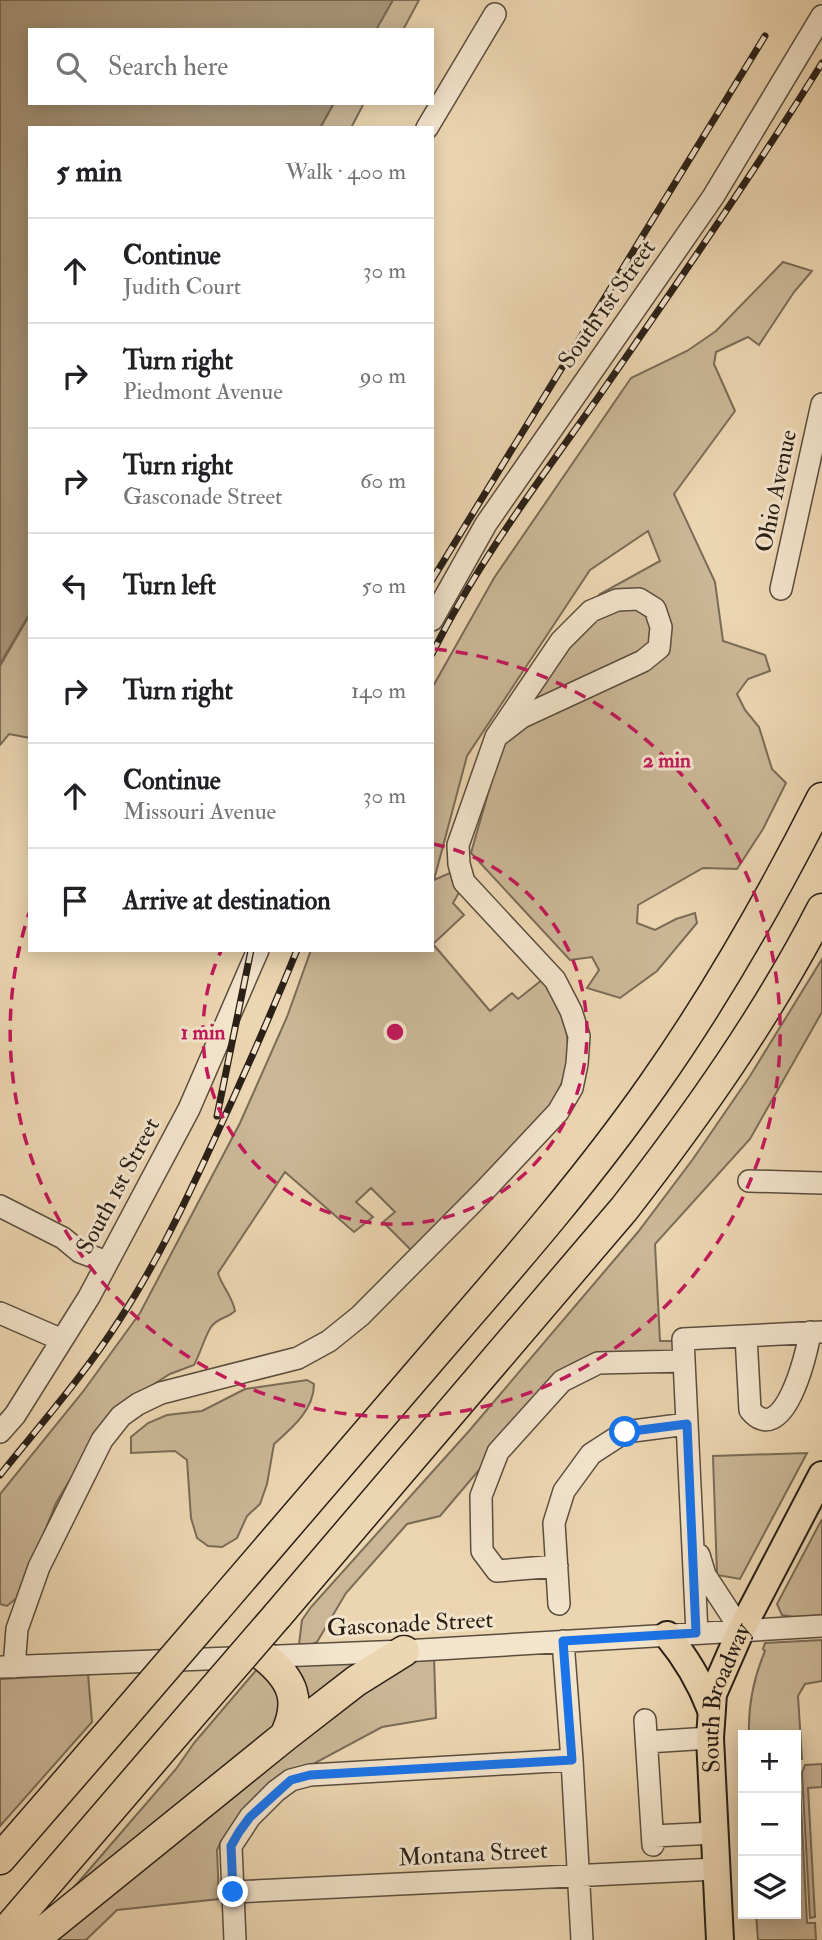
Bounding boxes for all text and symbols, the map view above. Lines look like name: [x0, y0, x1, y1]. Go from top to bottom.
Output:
search box: [28, 28, 434, 105]
icon: search: [52, 48, 90, 86]
text: Search here: [108, 51, 228, 83]
text: 5 min: [56, 153, 122, 190]
text: Walk · 400 m: [285, 157, 406, 186]
street label: South 1st Street: [551, 233, 663, 374]
text: Continue: [123, 240, 221, 272]
icon: ahead: [56, 252, 94, 290]
text: 30 m: [363, 256, 406, 285]
text: Judith Court: [123, 272, 241, 301]
text: Turn right: [123, 345, 233, 377]
icon: right: [56, 357, 94, 395]
text: 90 m: [360, 361, 406, 390]
text: Piedmont Avenue: [123, 377, 283, 406]
street label: Ohio Avenue: [748, 427, 804, 555]
text: Turn right: [123, 450, 233, 482]
icon: right: [56, 462, 94, 500]
text: 60 m: [360, 466, 406, 495]
text: Gasconade Street: [123, 482, 282, 511]
icon: left: [56, 567, 94, 605]
text: Turn left: [123, 570, 216, 602]
text: 50 m: [362, 571, 406, 600]
icon: right: [56, 672, 94, 710]
text: Turn right: [123, 675, 233, 707]
text: 140 m: [351, 676, 406, 705]
text: 2 min: [643, 747, 691, 774]
text: Continue: [123, 765, 221, 797]
icon: ahead: [56, 777, 94, 815]
text: 30 m: [363, 781, 406, 810]
text: Missouri Avenue: [123, 797, 276, 826]
icon: arrive: [56, 882, 94, 920]
text: Arrive at destination: [123, 885, 331, 917]
text: 1 min: [181, 1019, 225, 1046]
centre of rings: [383, 1020, 407, 1044]
street label: South 1st Street: [69, 1112, 167, 1260]
route start: [609, 1416, 640, 1447]
street label: Gasconade Street: [326, 1604, 494, 1644]
street label: South Broadway: [694, 1617, 758, 1774]
map controls: [738, 1730, 801, 1919]
button: +: [738, 1730, 801, 1793]
button: −: [738, 1793, 801, 1856]
street label: Montana Street: [398, 1835, 549, 1873]
button: layers: [738, 1856, 801, 1919]
route end: [217, 1876, 248, 1907]

